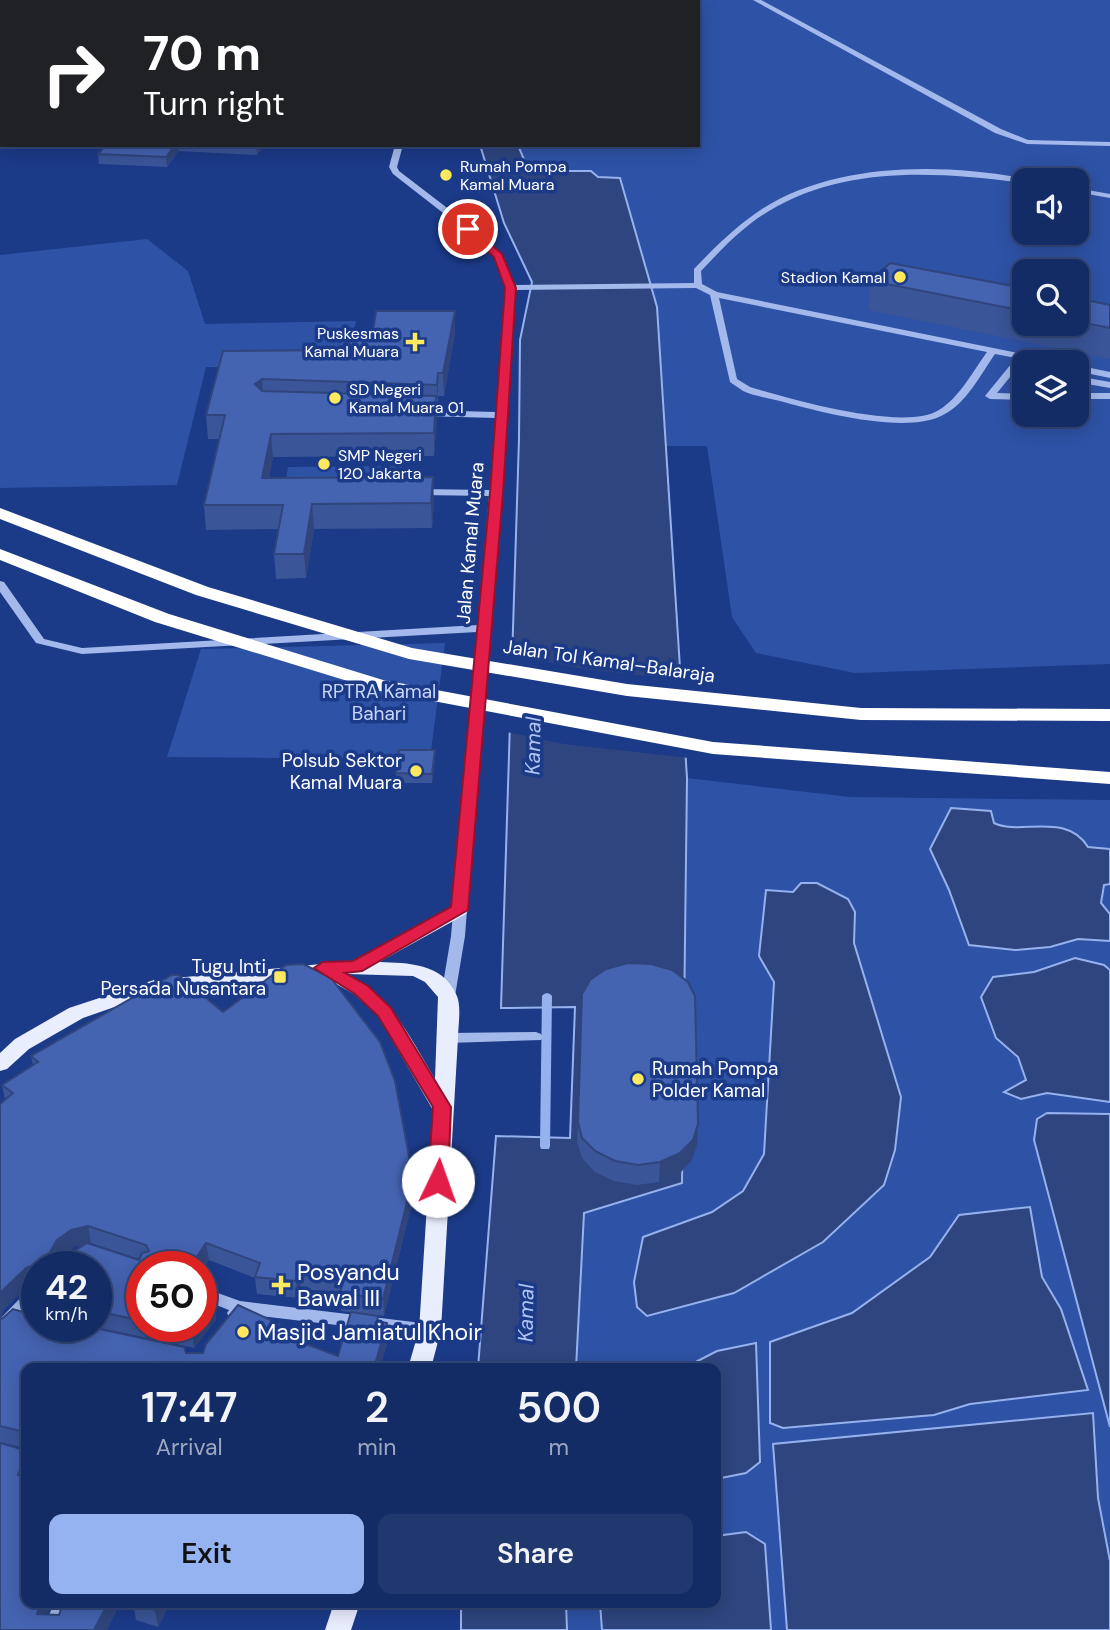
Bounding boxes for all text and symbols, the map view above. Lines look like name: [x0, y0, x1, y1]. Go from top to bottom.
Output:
text: 70 m: [143, 21, 261, 85]
icon: right: [28, 28, 119, 119]
text: Turn right: [143, 83, 285, 125]
place label: Rumah Pompa Kamal Muara: [460, 156, 566, 195]
marker: Rumah Pompa Kamal Muara: [438, 167, 454, 183]
map controls: [1012, 168, 1089, 427]
button: sound: [1012, 168, 1089, 245]
pin: [438, 199, 498, 259]
icon: arrive: [449, 210, 487, 248]
button: search: [1012, 259, 1089, 336]
place label: Stadion Kamal: [781, 267, 886, 288]
marker: Stadion Kamal: [892, 269, 908, 285]
place label: Puskesmas Kamal Muara: [305, 323, 399, 362]
marker: Puskesmas Kamal Muara: [405, 332, 425, 352]
button: layers: [1012, 350, 1089, 427]
place label: SD Negeri Kamal Muara 01: [349, 379, 464, 418]
marker: SD Negeri Kamal Muara 01: [327, 390, 343, 406]
place label: SMP Negeri 120 Jakarta: [338, 445, 422, 484]
marker: SMP Negeri 120 Jakarta: [316, 456, 332, 472]
street label: Jalan Kamal Muara: [450, 461, 490, 625]
street label: Jalan Tol Kamal–Balaraja: [501, 634, 717, 688]
park label: RPTRA Kamal Bahari: [322, 679, 436, 726]
water label: Kamal: [518, 716, 548, 775]
place label: Polsub Sektor Kamal Muara: [282, 748, 402, 795]
marker: Polsub Sektor Kamal Muara: [408, 763, 424, 779]
place label: Tugu Inti Persada Nusantara: [101, 954, 266, 1001]
marker: Tugu Inti Persada Nusantara: [272, 969, 288, 985]
place label: Rumah Pompa Polder Kamal: [652, 1056, 778, 1103]
marker: Rumah Pompa Polder Kamal: [630, 1071, 646, 1087]
position arrow: [401, 1144, 475, 1218]
speed limit sign: 50: [126, 1251, 217, 1342]
place label: Posyandu Bawal III: [297, 1257, 400, 1313]
text: 42: [45, 1264, 88, 1310]
marker: Posyandu Bawal III: [271, 1275, 291, 1295]
water label: Kamal: [511, 1283, 541, 1342]
text: km/h: [45, 1302, 88, 1326]
place label: Masjid Jamiatul Khoir: [257, 1317, 482, 1347]
marker: Masjid Jamiatul Khoir: [235, 1324, 251, 1340]
text: 17:47: [141, 1380, 237, 1435]
text: 2: [365, 1380, 389, 1435]
text: 500: [516, 1380, 601, 1435]
text: Arrival: [156, 1432, 223, 1462]
text: min: [357, 1432, 397, 1462]
text: m: [549, 1432, 569, 1462]
button: Exit: [49, 1514, 364, 1594]
button: Share: [378, 1514, 693, 1594]

